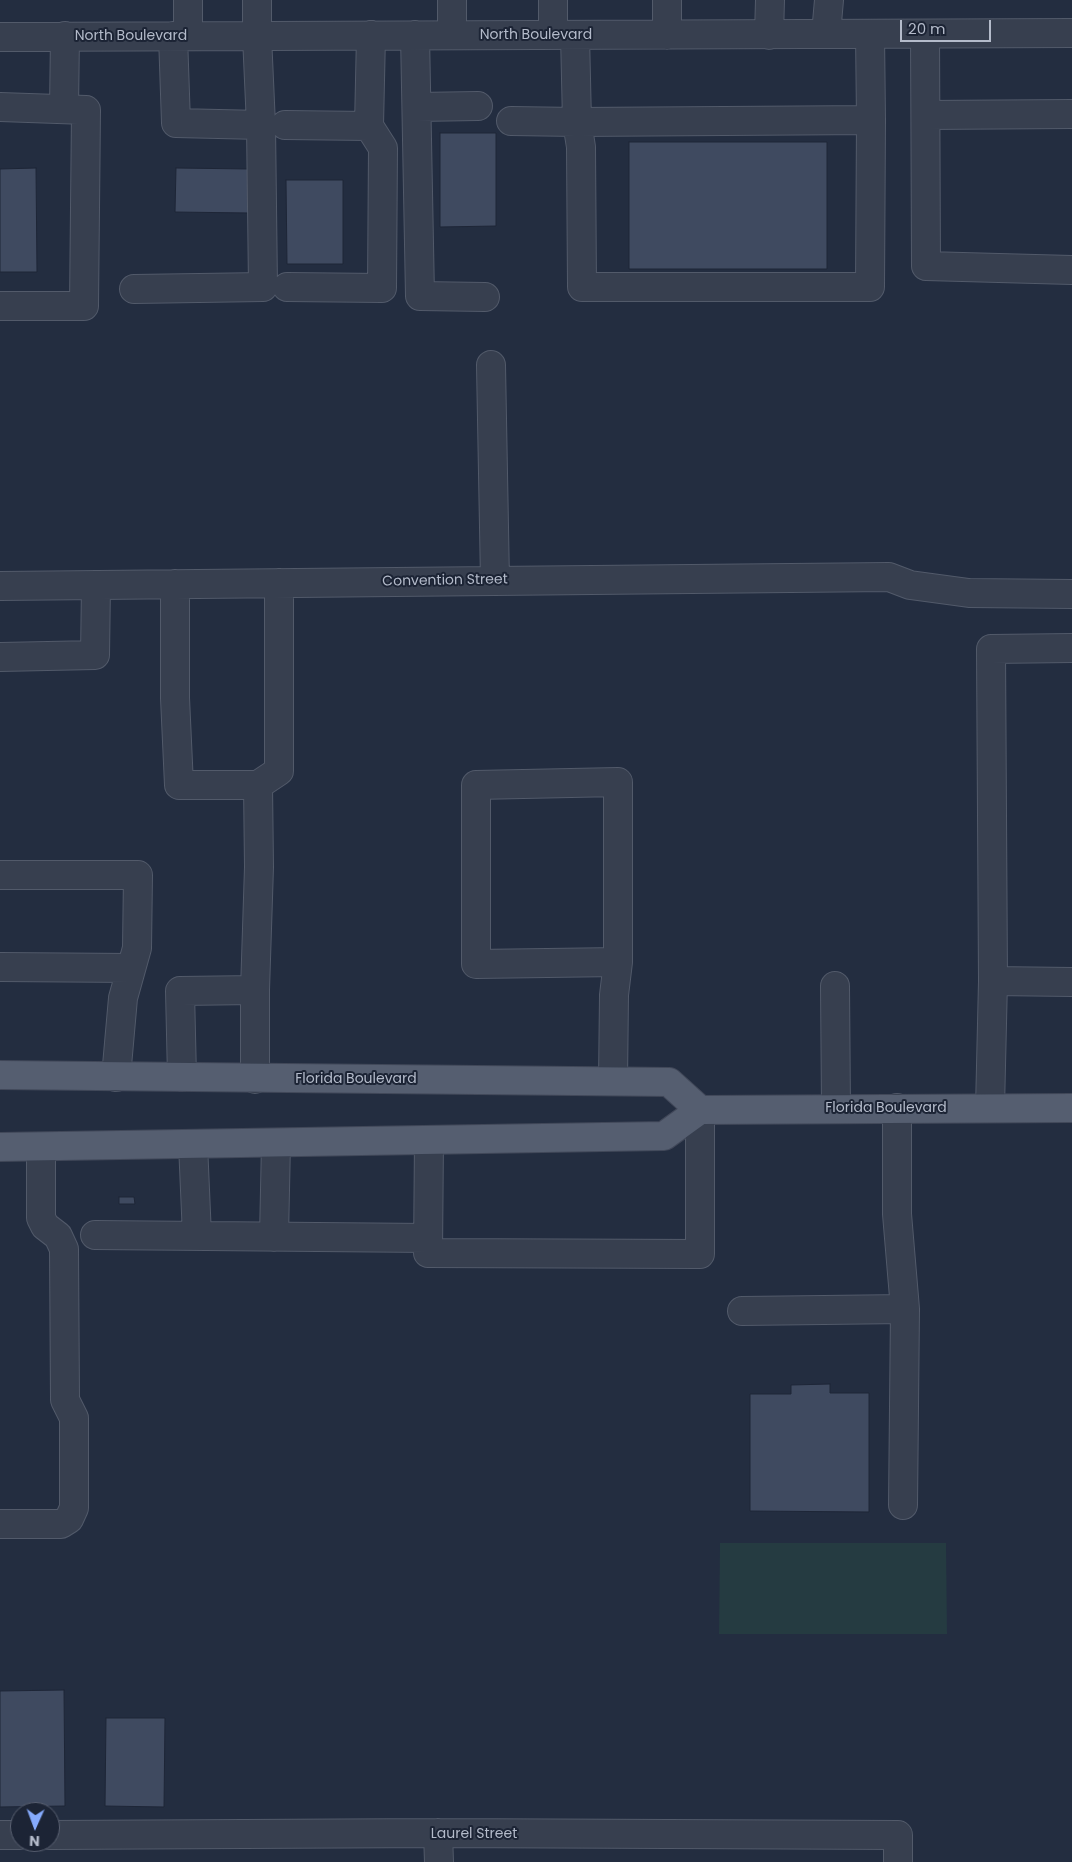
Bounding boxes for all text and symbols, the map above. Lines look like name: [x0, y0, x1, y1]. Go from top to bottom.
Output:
scale bar: [902, 10, 993, 42]
text: 20 m: [908, 18, 946, 39]
street label: North Boulevard: [480, 27, 592, 43]
street label: North Boulevard: [75, 28, 187, 44]
street label: Convention Street: [382, 572, 508, 590]
street label: Florida Boulevard: [295, 1071, 417, 1087]
street label: Florida Boulevard: [825, 1100, 947, 1116]
north arrow: [10, 1802, 60, 1852]
street label: Laurel Street: [431, 1826, 517, 1842]
text: N: [29, 1831, 40, 1851]

